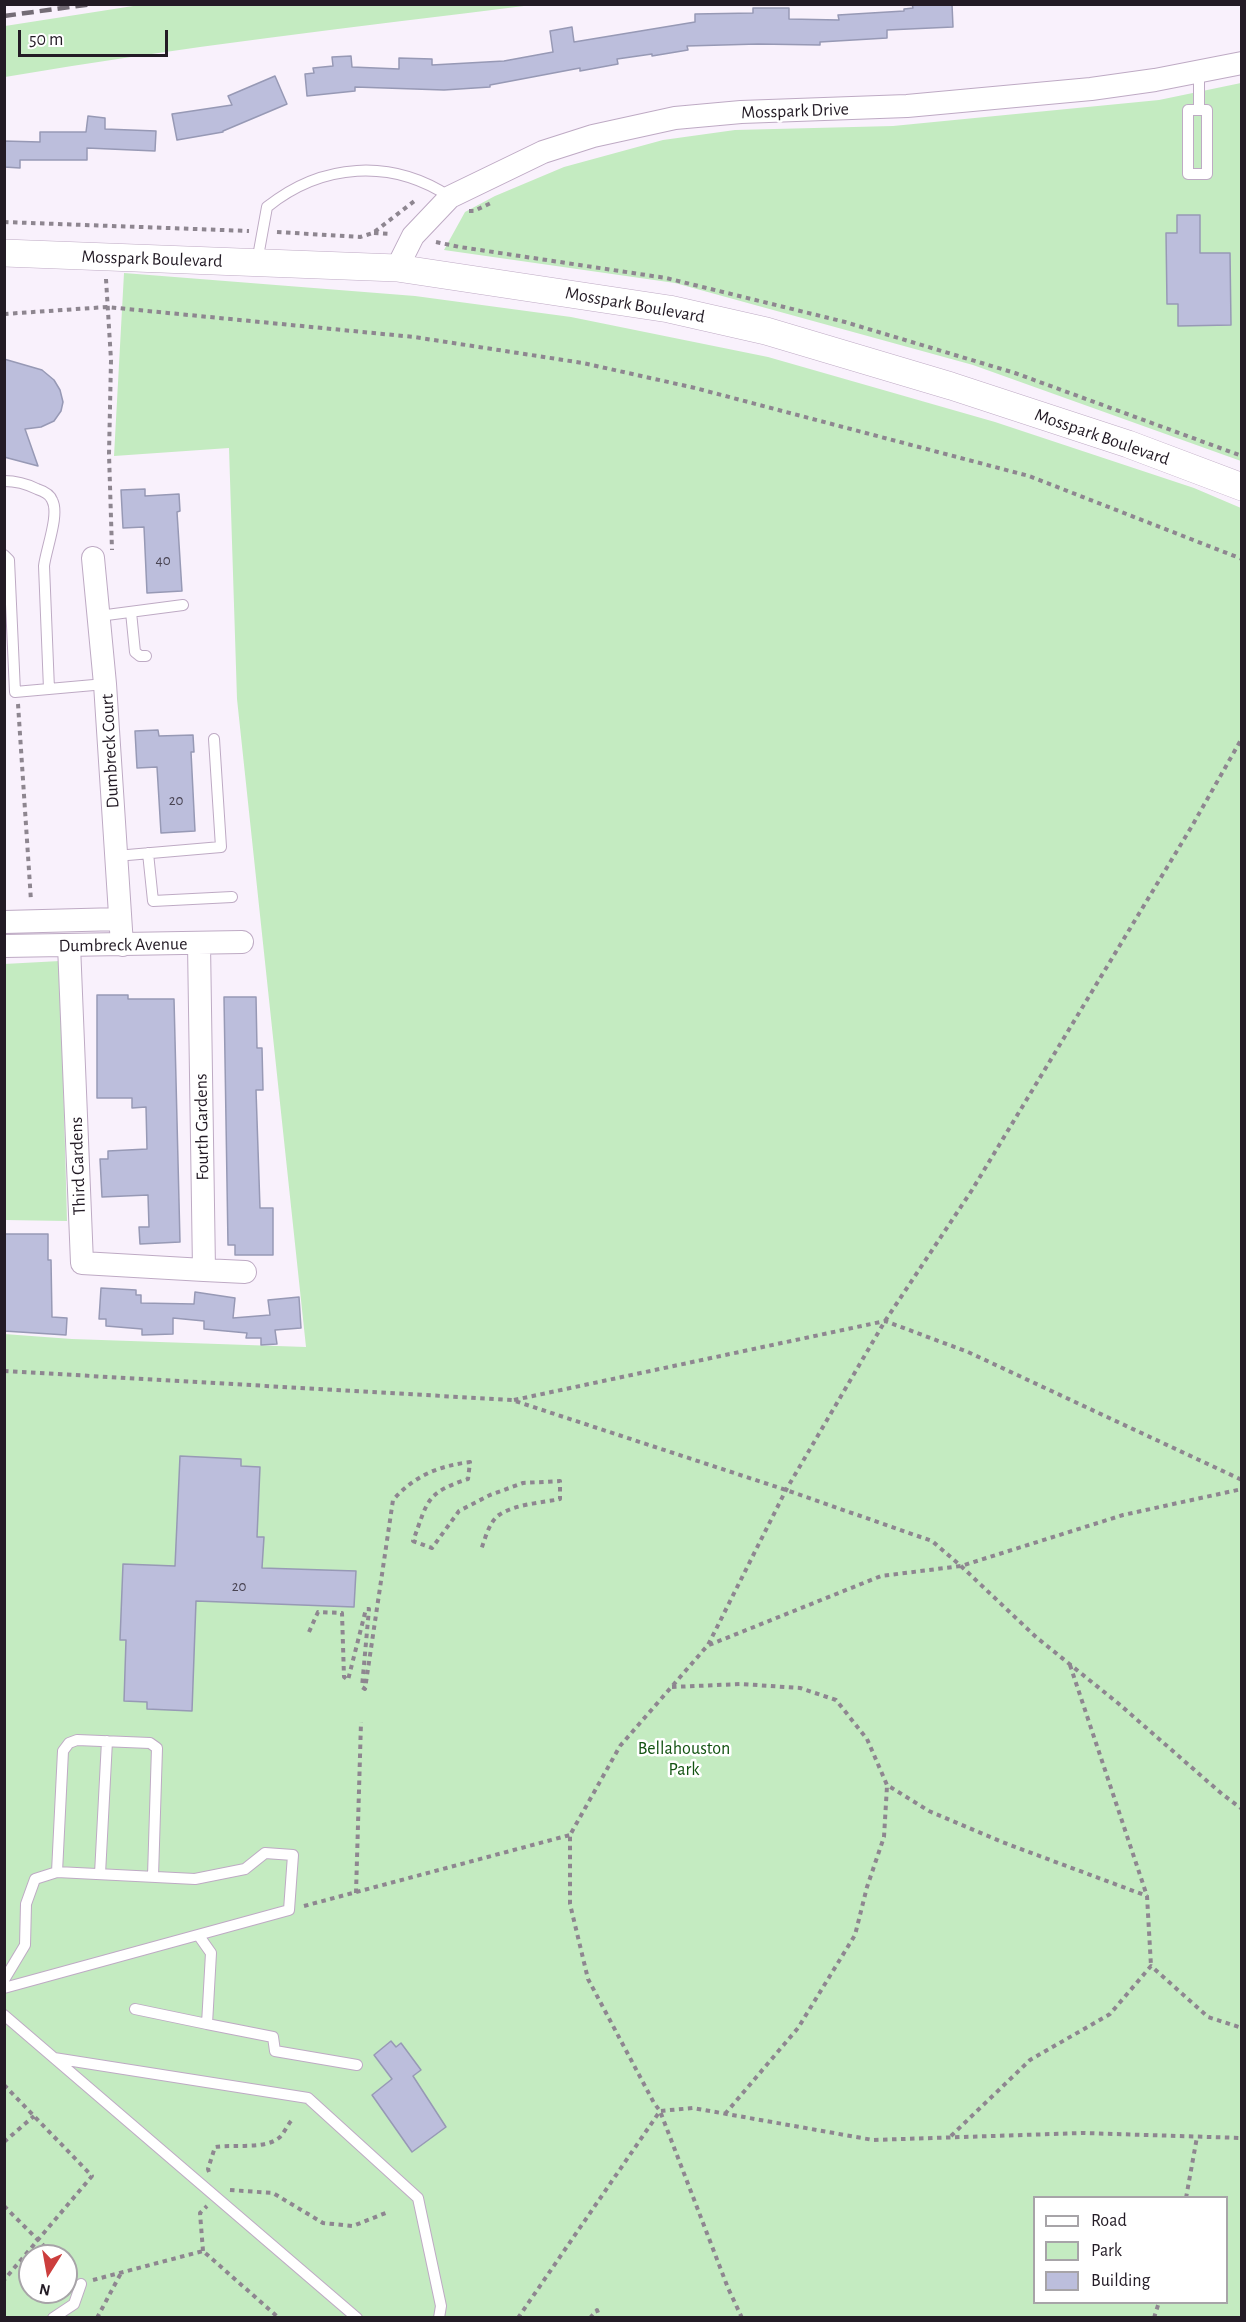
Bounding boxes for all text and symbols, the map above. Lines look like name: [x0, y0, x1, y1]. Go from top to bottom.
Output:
scale bar: [21, 18, 171, 56]
text: 50 m: [29, 31, 63, 49]
street label: Mosspark Drive: [741, 98, 849, 124]
street label: Mosspark Boulevard: [81, 246, 223, 272]
street label: Mosspark Boulevard: [564, 282, 706, 328]
street label: Mosspark Boulevard: [1032, 404, 1172, 470]
house number: 40: [155, 551, 171, 569]
street label: Dumbreck Court: [96, 693, 124, 809]
house number: 20: [169, 791, 183, 809]
street label: Dumbreck Avenue: [58, 933, 188, 957]
street label: Fourth Gardens: [190, 1073, 214, 1181]
street label: Third Gardens: [65, 1116, 91, 1216]
house number: 20: [232, 1577, 246, 1595]
park label: Bellahouston Park: [638, 1738, 730, 1780]
legend: [1033, 2196, 1228, 2304]
text: Road: [1091, 2212, 1127, 2230]
text: Park: [1091, 2242, 1122, 2260]
north arrow: [18, 2244, 78, 2304]
text: Building: [1091, 2272, 1150, 2290]
text: N: [38, 2281, 52, 2299]

